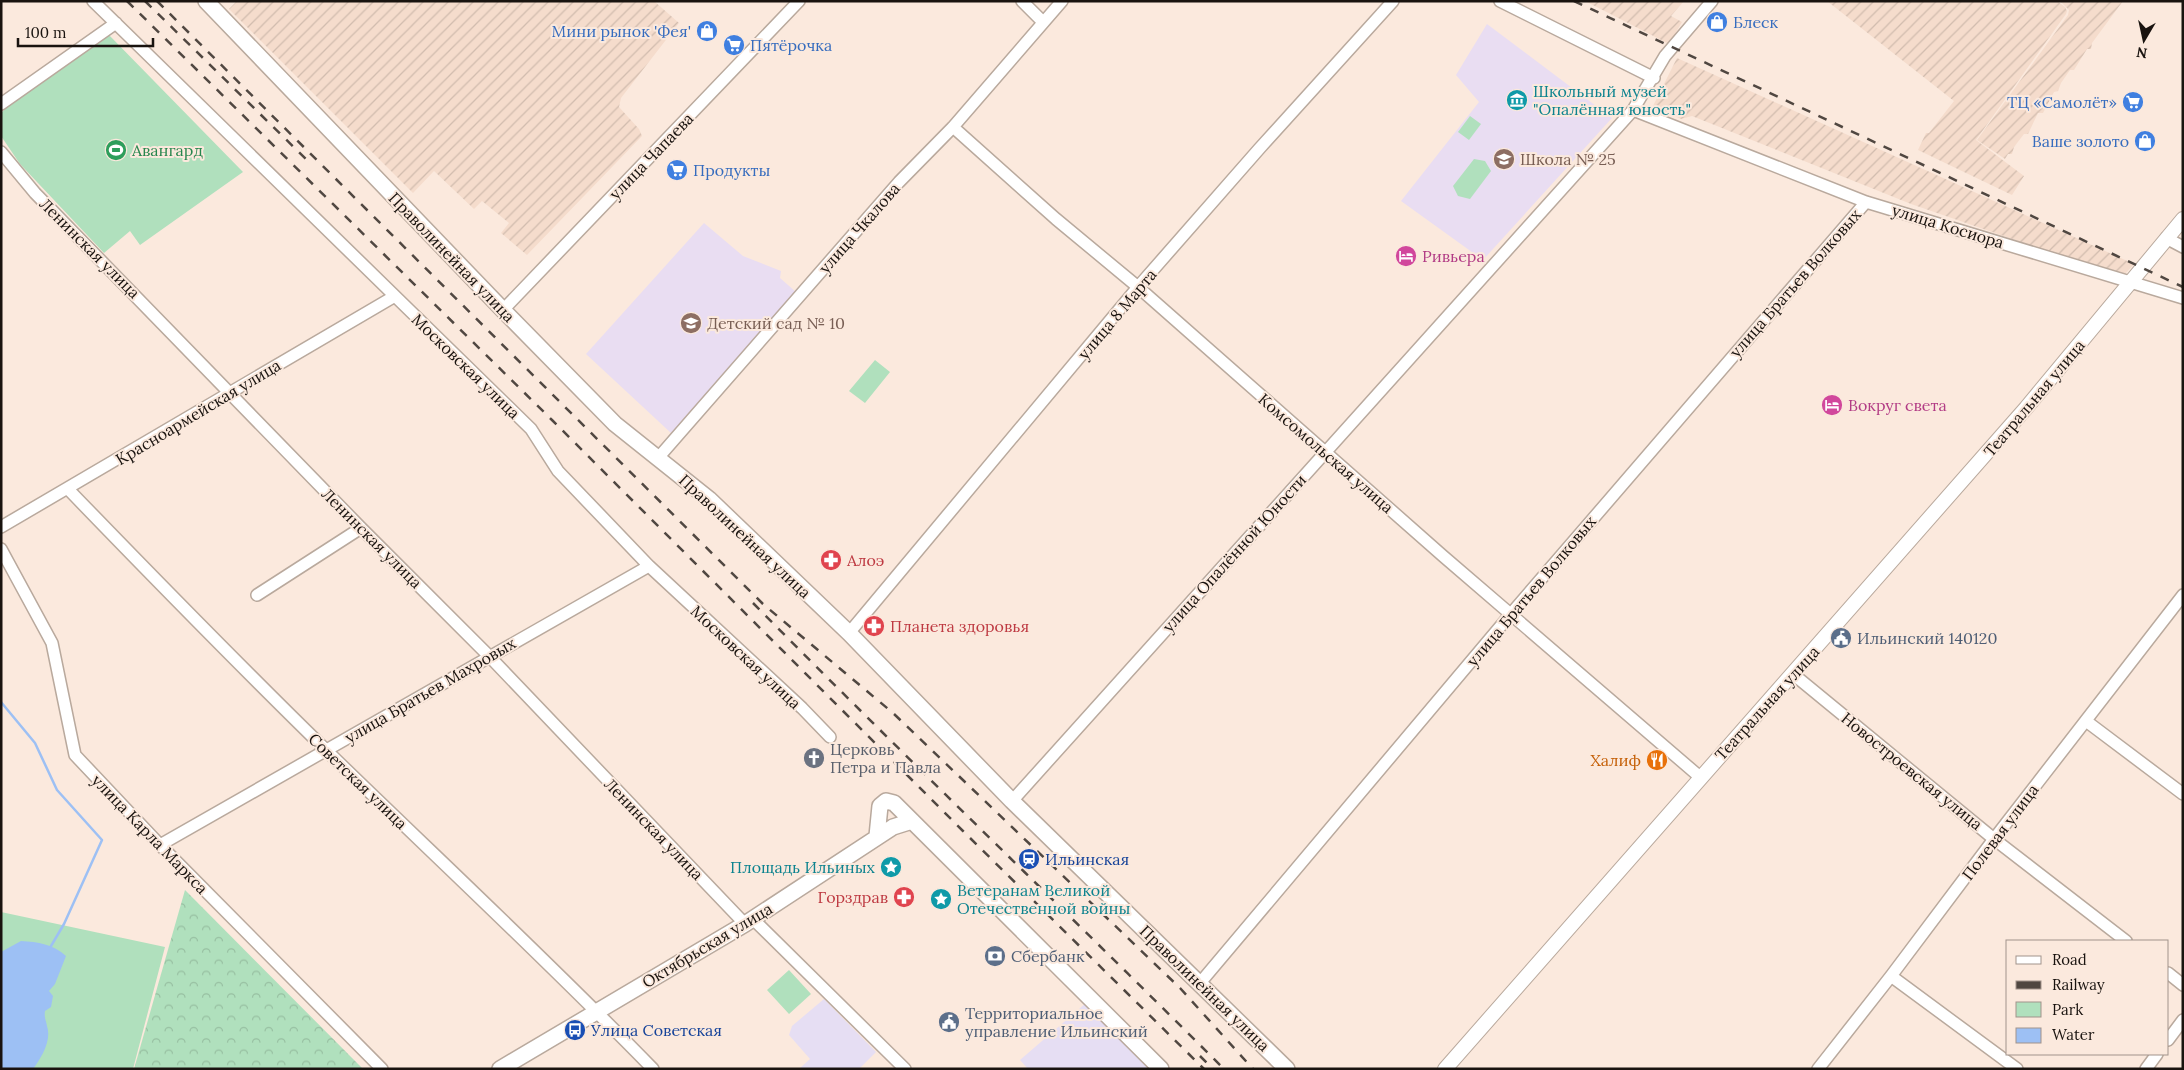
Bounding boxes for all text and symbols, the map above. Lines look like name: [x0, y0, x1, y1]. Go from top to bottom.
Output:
shop icon: Блеск: [1705, 10, 1729, 34]
place label: Блеск: [1733, 12, 1779, 32]
scale bar: [18, 15, 152, 47]
north arrow: [2119, 15, 2169, 65]
shop icon: Мини рынок 'Фея': [695, 19, 719, 43]
place label: Мини рынок 'Фея': [551, 21, 691, 41]
text: 100 m: [25, 23, 66, 42]
supermarket icon: Пятёрочка: [722, 33, 746, 57]
place label: Пятёрочка: [750, 35, 832, 55]
text: N: [2135, 43, 2149, 63]
place label: Школьный музей "Опалённая юность": [1533, 81, 1691, 119]
museum icon: Школьный музей "Опалённая юность": [1505, 88, 1529, 112]
supermarket icon: ТЦ «Самолёт»: [2121, 90, 2145, 114]
place label: ТЦ «Самолёт»: [2007, 92, 2117, 112]
street label: улица Чапаева: [605, 108, 697, 204]
shop icon: Ваше золото: [2133, 129, 2157, 153]
place label: Ваше золото: [2032, 131, 2129, 151]
sports icon: Авангард: [104, 138, 128, 162]
place label: Авангард: [131, 140, 203, 160]
school or university icon: Школа № 25: [1492, 147, 1516, 171]
place label: Школа № 25: [1520, 149, 1616, 169]
supermarket icon: Продукты: [665, 158, 689, 182]
place label: Продукты: [693, 160, 771, 180]
street label: улица Чкалова: [814, 179, 904, 277]
street label: Праволинейная улица: [385, 188, 519, 326]
street label: Ленинская улица: [36, 194, 144, 302]
street label: улица Косиора: [1890, 199, 2006, 253]
street label: улица Братьев Волковых: [1725, 204, 1865, 361]
hotel icon: Ривьера: [1394, 244, 1418, 268]
place label: Ривьера: [1422, 246, 1485, 266]
street label: улица 8 Марта: [1073, 265, 1161, 363]
street label: Московская улица: [408, 309, 524, 423]
school or university icon: Детский сад № 10: [679, 311, 703, 335]
place label: Детский сад № 10: [707, 313, 845, 333]
street label: Театральная улица: [1979, 335, 2089, 461]
street label: Красноармейская улица: [112, 355, 284, 469]
street label: Комсомольская улица: [1254, 389, 1398, 517]
hotel icon: Вокруг света: [1820, 393, 1844, 417]
place label: Вокруг света: [1848, 395, 1947, 415]
street label: Праволинейная улица: [675, 470, 815, 602]
street label: улица Опалённой Юности: [1158, 470, 1310, 636]
street label: Ленинская улица: [318, 484, 426, 592]
street label: улица Братьев Волковых: [1462, 511, 1600, 670]
pharmacy icon: Алоэ: [819, 548, 843, 572]
place label: Алоэ: [846, 550, 884, 570]
street label: Московская улица: [687, 601, 805, 713]
pharmacy icon: Планета здоровья: [862, 614, 886, 638]
place label: Планета здоровья: [890, 616, 1029, 636]
public building icon: Ильинский 140120: [1829, 626, 1853, 650]
place label: Ильинский 140120: [1857, 628, 1997, 648]
street label: улица Братьев Махровых: [341, 633, 520, 747]
street label: Театральная улица: [1710, 642, 1824, 764]
street label: Новостроевская улица: [1837, 708, 1987, 834]
street label: Советская улица: [304, 729, 412, 833]
place label: Церковь Петра и Павла: [830, 739, 941, 777]
church icon: Церковь Петра и Павла: [802, 746, 826, 770]
restaurant icon: Халиф: [1645, 748, 1669, 772]
place label: Халиф: [1590, 750, 1641, 770]
street label: улица Карла Маркса: [88, 770, 212, 898]
street label: Ленинская улица: [600, 774, 708, 884]
street label: Полевая улица: [1957, 780, 2043, 884]
station icon: Ильинская: [1017, 847, 1041, 871]
place label: Ильинская: [1045, 849, 1129, 869]
place icon: Площадь Ильиных: [879, 855, 903, 879]
place label: Площадь Ильиных: [730, 857, 876, 877]
place label: Ветеранам Великой Отечественной войны: [957, 880, 1130, 918]
pharmacy icon: Горздрав: [892, 885, 916, 909]
place label: Горздрав: [817, 887, 888, 907]
place icon: Ветеранам Великой Отечественной войны: [929, 887, 953, 911]
street label: Октябрьская улица: [638, 898, 776, 992]
street label: Праволинейная улица: [1136, 921, 1274, 1055]
legend: [2006, 940, 2169, 1055]
bank icon: Сбербанк: [983, 944, 1007, 968]
place label: Сбербанк: [1011, 946, 1085, 966]
text: Road: [2052, 950, 2087, 969]
text: Railway: [2052, 975, 2105, 994]
text: Park: [2052, 1000, 2083, 1019]
place label: Территориальное управление Ильинский: [965, 1003, 1148, 1041]
public building icon: Территориальное управление Ильинский: [937, 1010, 961, 1034]
bus stop icon: Улица Советская: [563, 1018, 587, 1042]
place label: Улица Советская: [590, 1020, 722, 1040]
text: Water: [2052, 1025, 2095, 1044]

